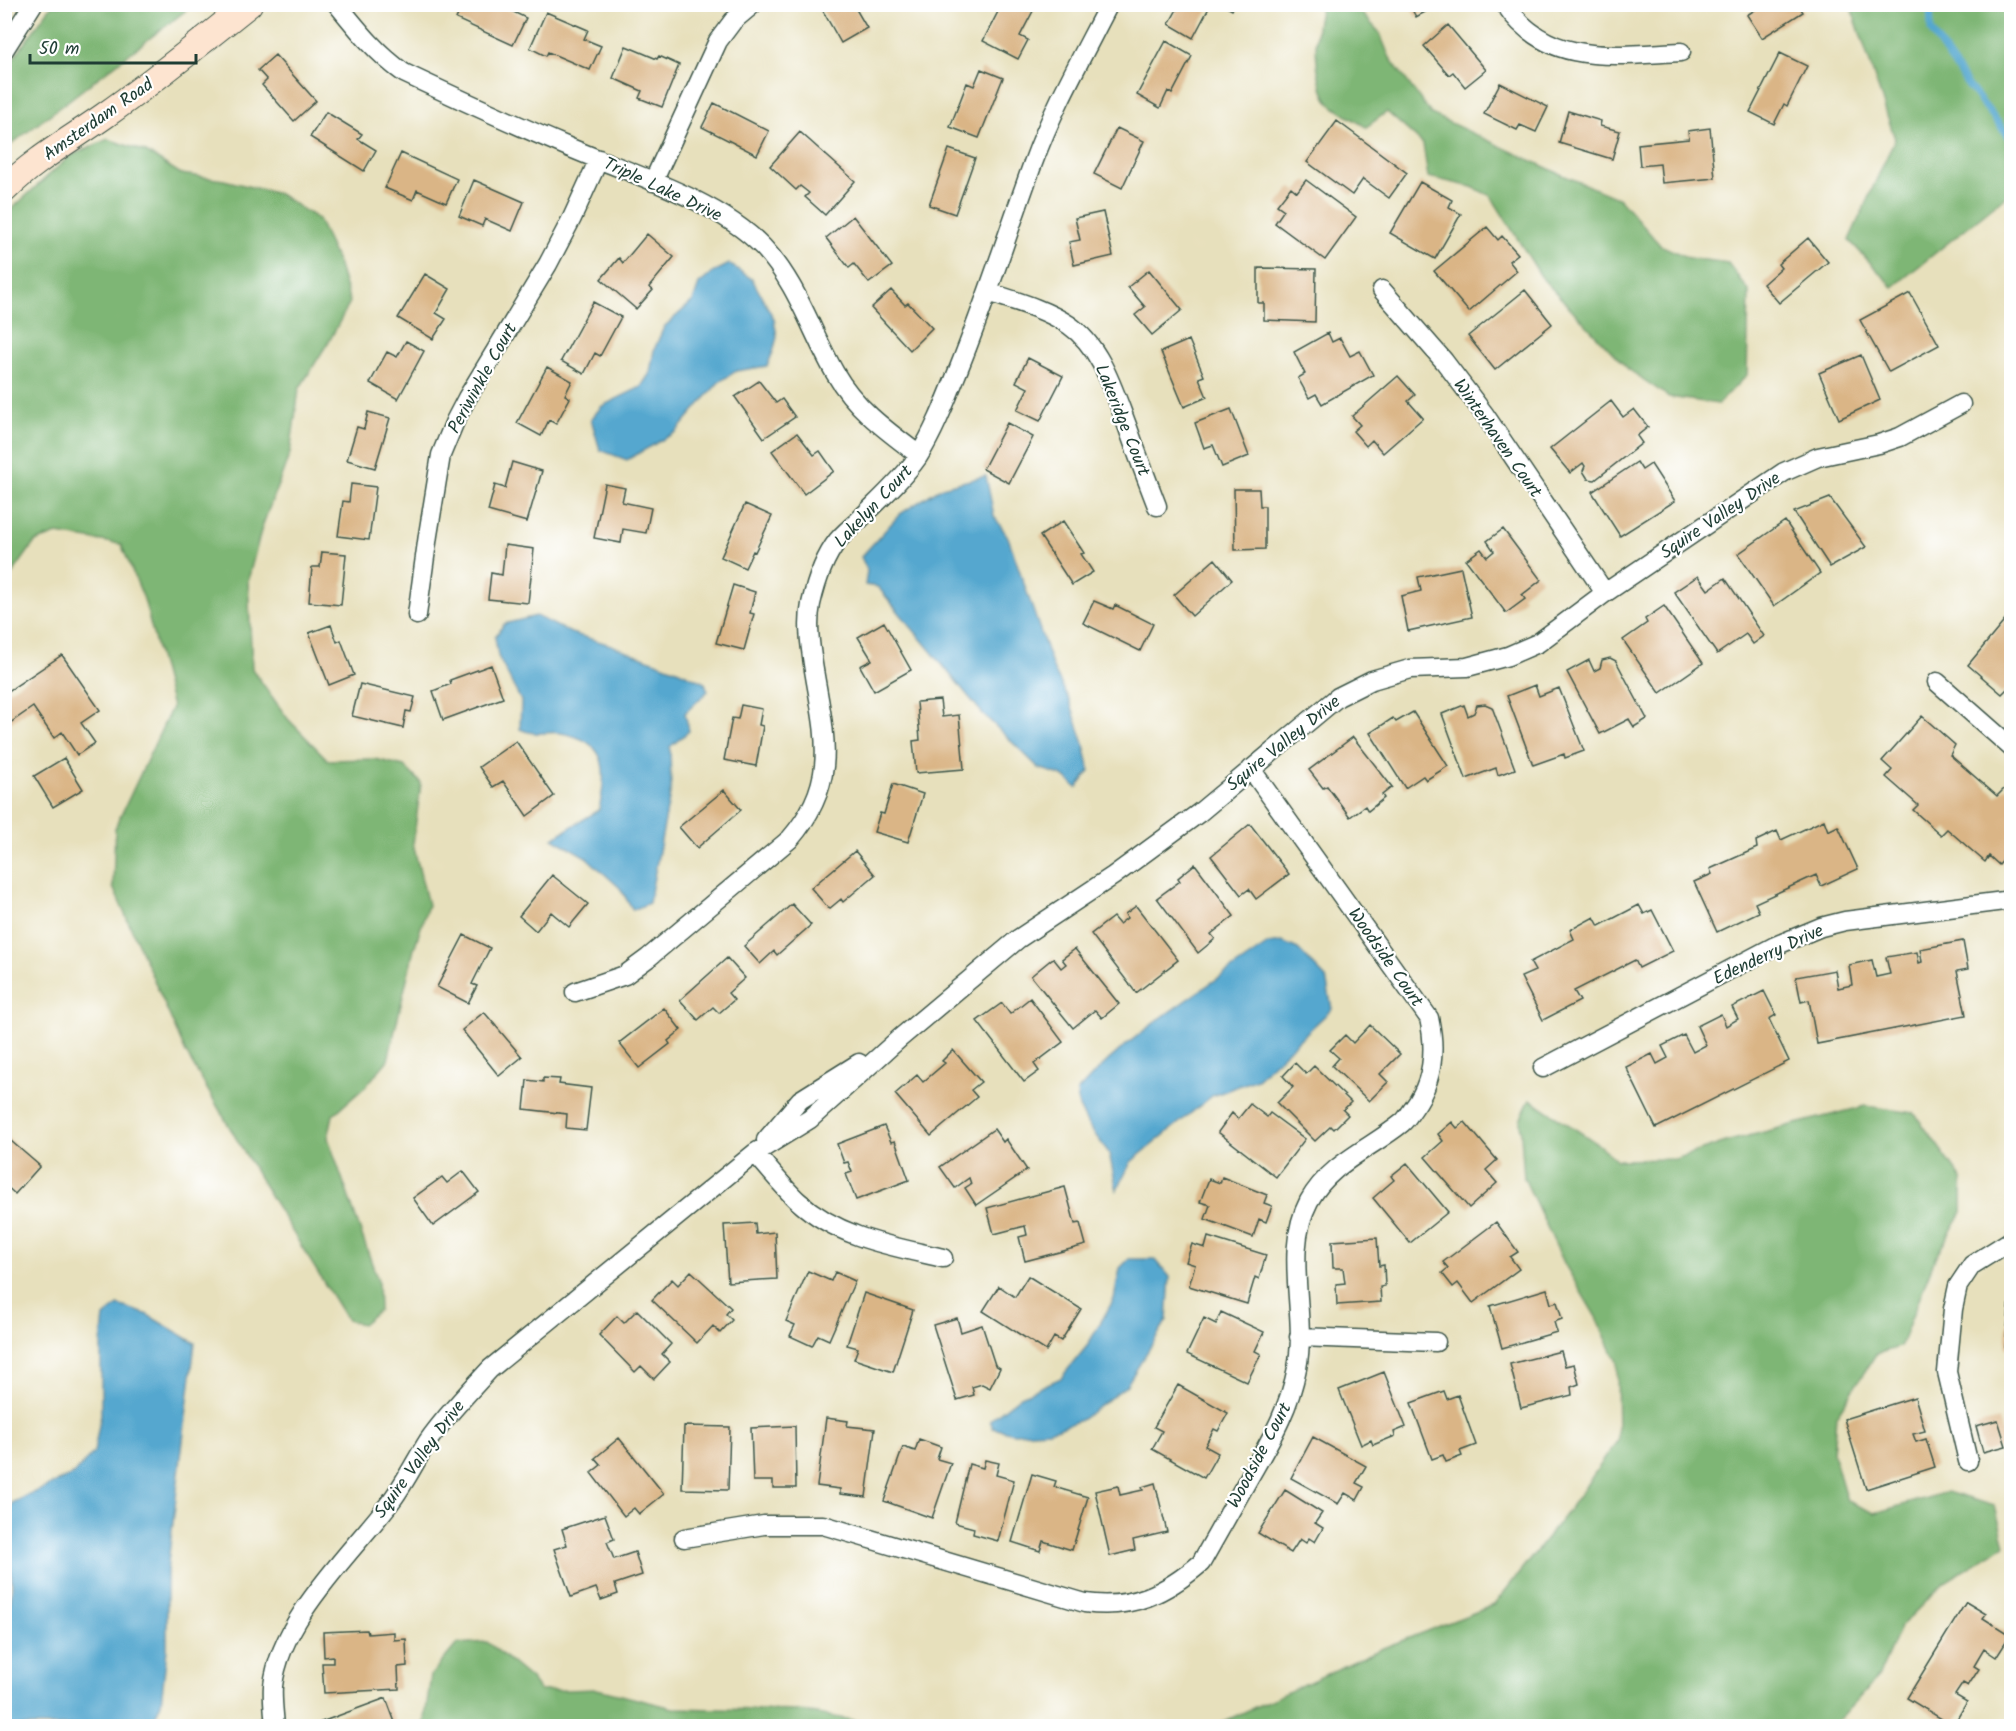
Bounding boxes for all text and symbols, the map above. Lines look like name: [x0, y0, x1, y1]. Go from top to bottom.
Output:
scale bar: [30, 27, 196, 65]
text: 50 m: [39, 35, 79, 64]
street label: Amsterdam Road: [38, 71, 161, 169]
street label: Triple Lake Drive: [598, 150, 726, 231]
street label: Periwinkle Court: [441, 317, 526, 439]
street label: Lakeridge Court: [1086, 360, 1158, 482]
street label: Winterhaven Court: [1445, 373, 1549, 505]
street label: Lakelyn Court: [828, 458, 921, 555]
street label: Squire Valley Drive: [1655, 465, 1787, 568]
street label: Squire Valley Drive: [1220, 689, 1348, 800]
street label: Woodside Court: [1340, 902, 1431, 1015]
street label: Edenderry Drive: [1708, 917, 1829, 994]
street label: Squire Valley Drive: [367, 1395, 473, 1525]
street label: Woodside Court: [1220, 1397, 1301, 1514]

